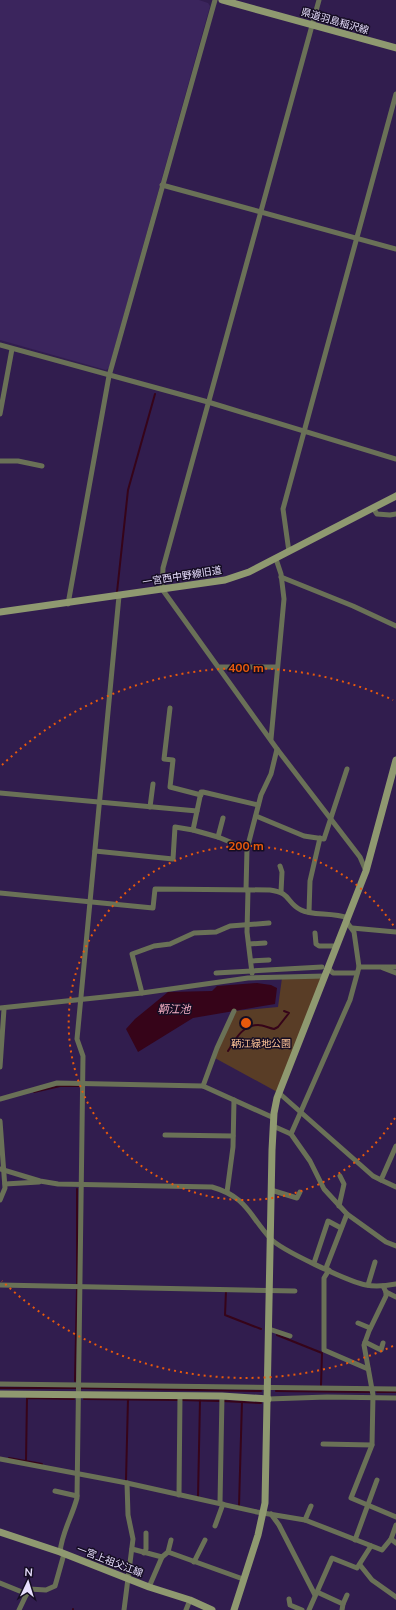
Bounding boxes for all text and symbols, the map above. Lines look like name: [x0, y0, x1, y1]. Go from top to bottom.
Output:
street label: 県道羽島稲沢線: [300, 5, 370, 37]
street label: 一宮西中野線旧道: [141, 563, 223, 589]
text: 400 m: [228, 660, 264, 675]
text: 200 m: [228, 838, 264, 853]
water label: 鞆江池: [158, 1002, 191, 1016]
centre of rings: [239, 1016, 253, 1030]
park label: 鞆江緑地公園: [231, 1037, 291, 1050]
street label: 一宮上祖父江線: [75, 1542, 145, 1580]
north arrow: [8, 1562, 48, 1602]
text: N: [24, 1565, 33, 1579]

